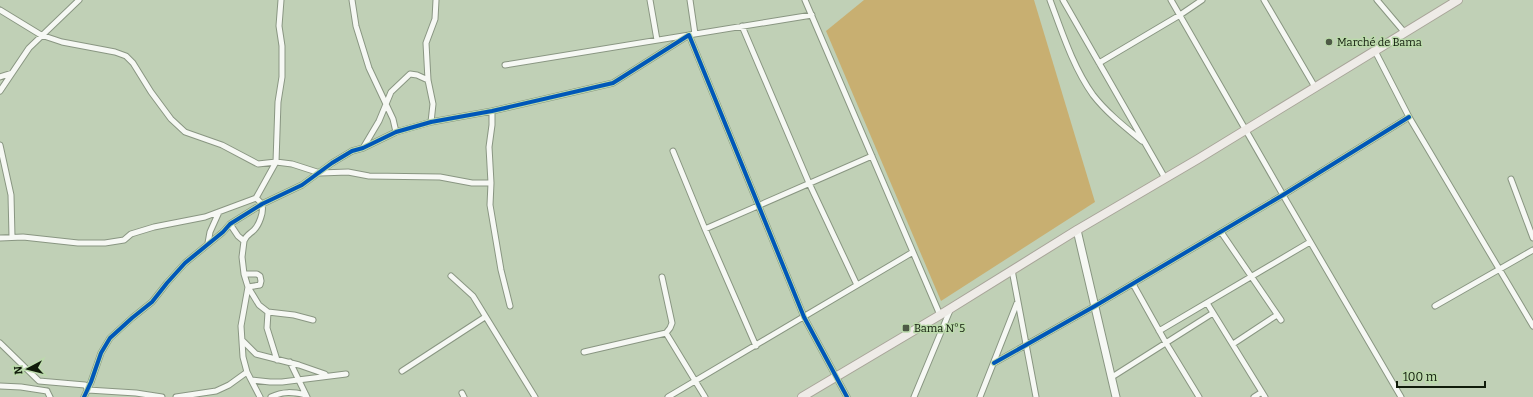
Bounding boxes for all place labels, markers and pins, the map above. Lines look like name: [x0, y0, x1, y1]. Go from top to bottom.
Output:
place label: Marché de Bama: [1337, 36, 1422, 49]
marker: Marché de Bama: [1324, 37, 1334, 47]
place label: Bama N°5: [914, 322, 965, 335]
marker: Bama N°5: [901, 323, 911, 333]

